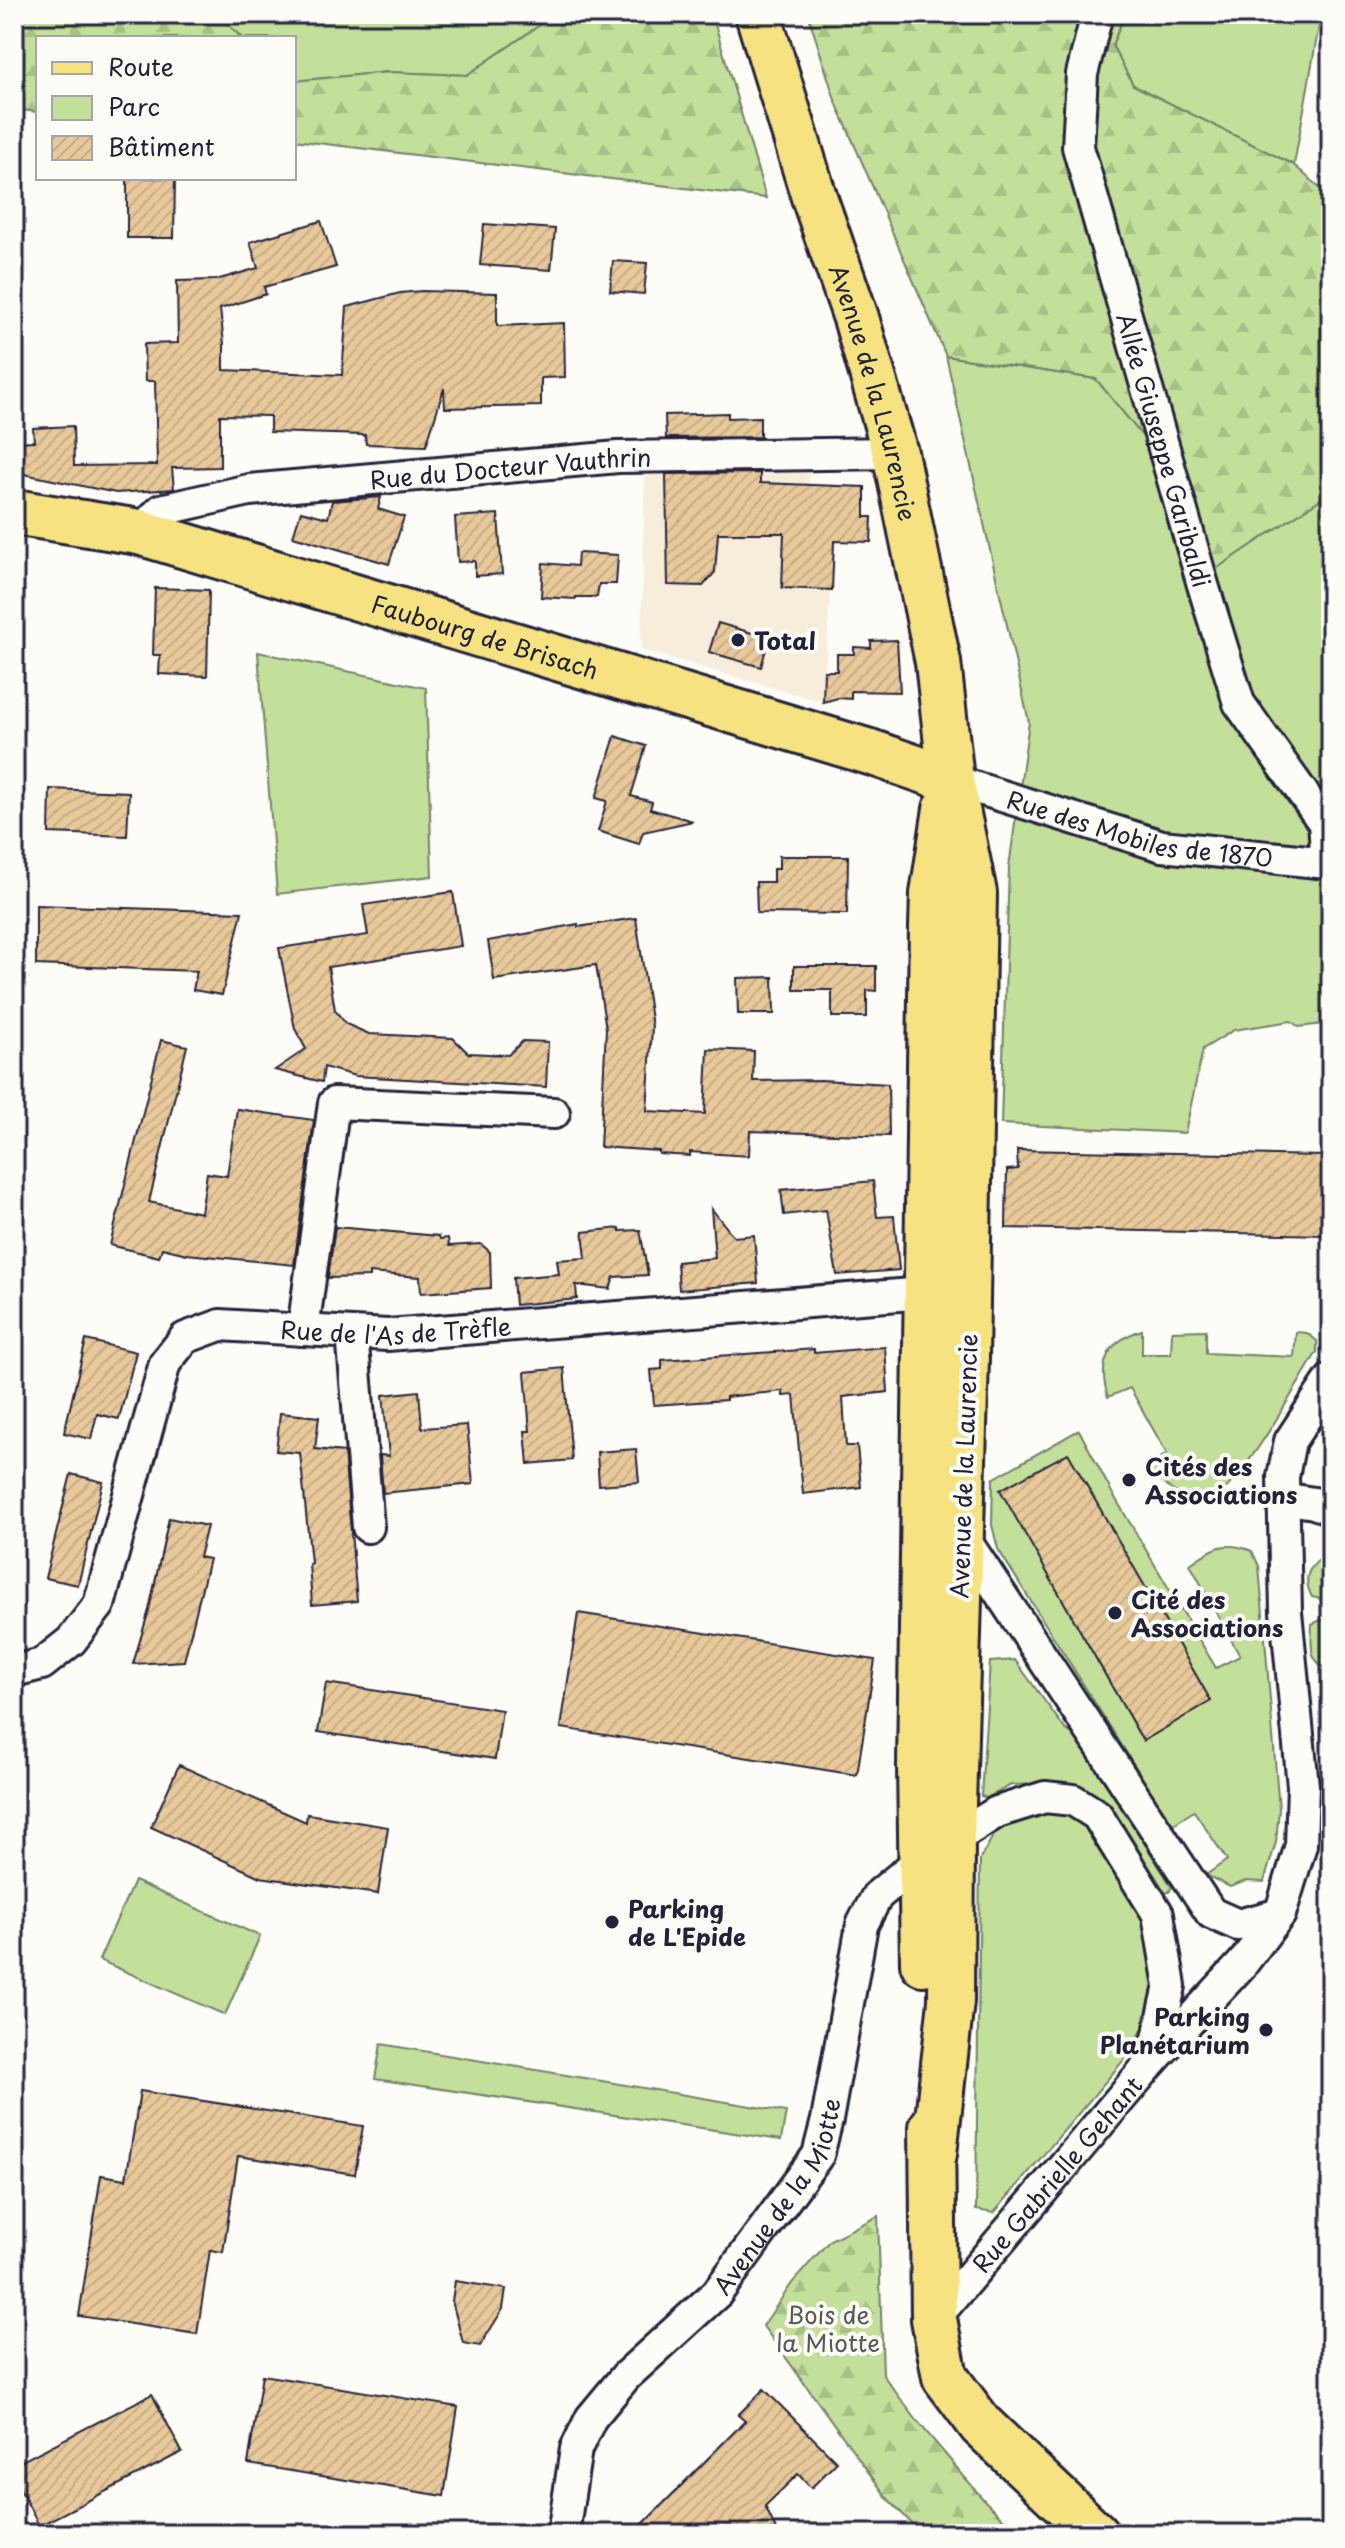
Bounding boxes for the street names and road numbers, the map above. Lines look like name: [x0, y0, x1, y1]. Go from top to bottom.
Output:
street label: Avenue de la Laurencie: [821, 259, 926, 524]
street label: Allée Giuseppe Garibaldi: [1108, 308, 1221, 591]
street label: Rue du Docteur Vauthrin: [368, 439, 652, 497]
street label: Faubourg de Brisach: [367, 585, 603, 687]
street label: Rue des Mobiles de 1870: [1003, 781, 1274, 875]
street label: Rue de l'As de Trèfle: [280, 1307, 513, 1353]
street label: Avenue de la Laurencie: [940, 1333, 986, 1599]
street label: Rue Gabrielle Gehant: [963, 2068, 1150, 2280]
street label: Avenue de la Miotte: [704, 2095, 849, 2302]

